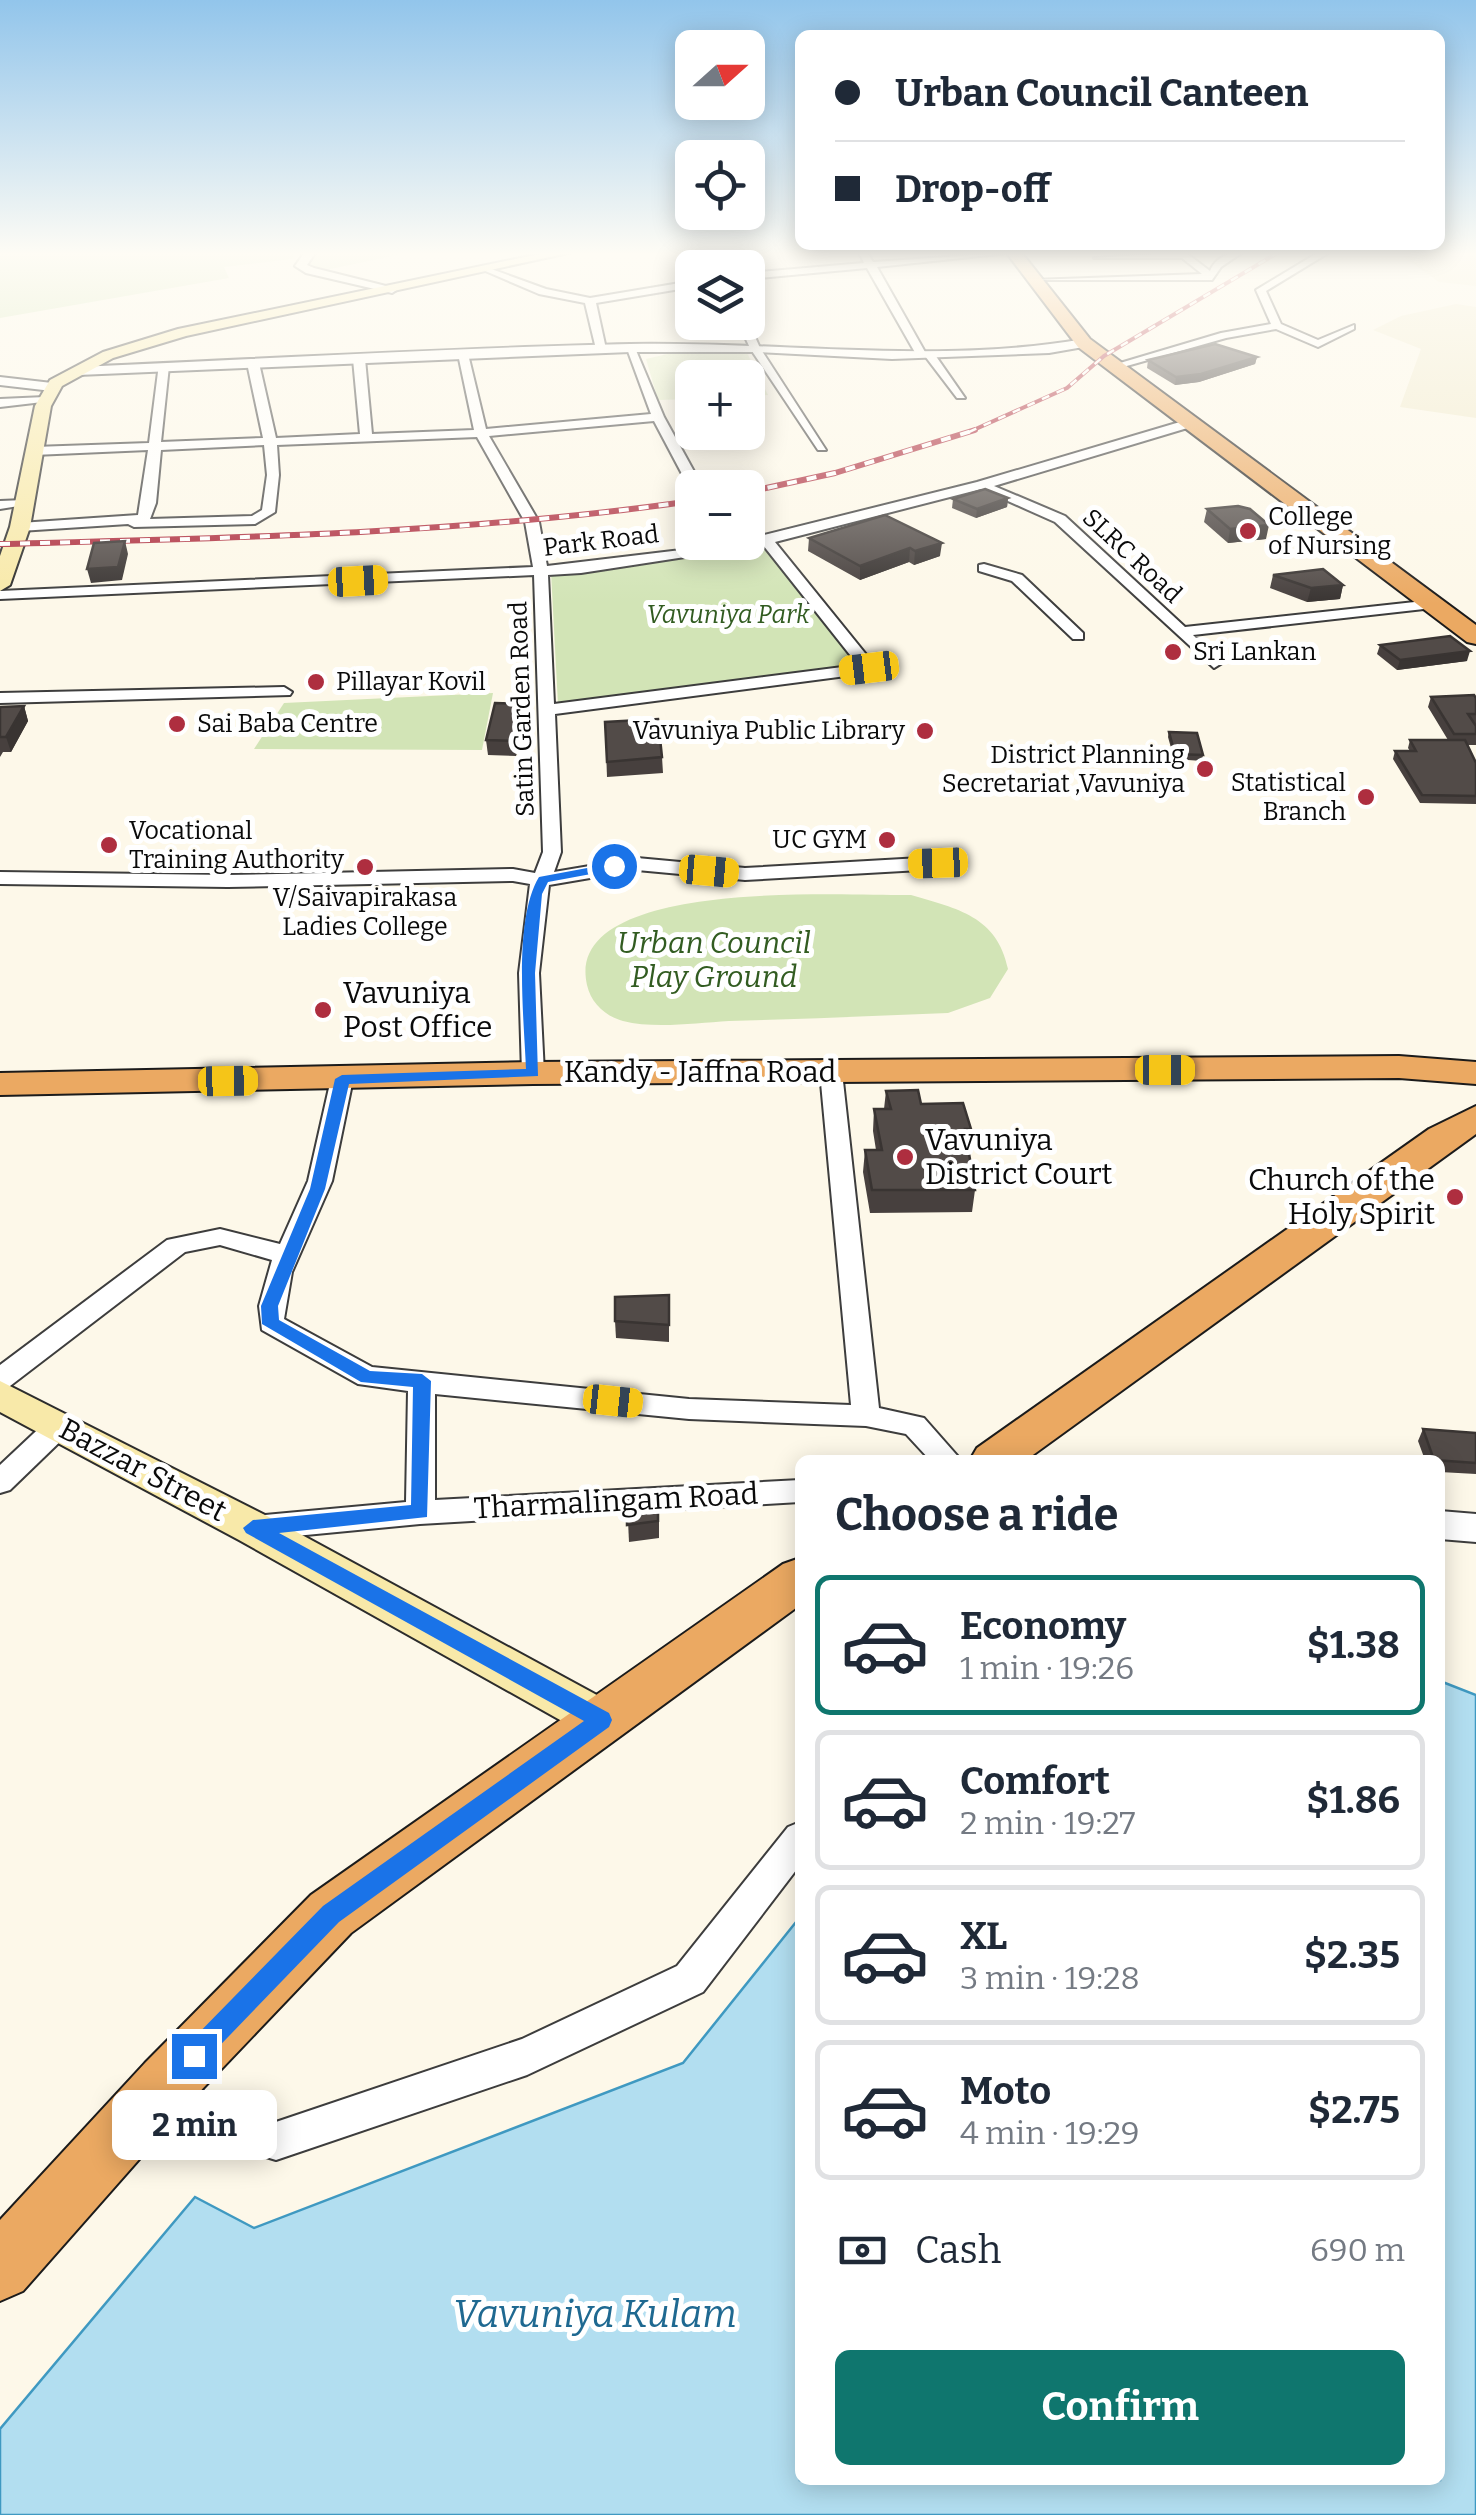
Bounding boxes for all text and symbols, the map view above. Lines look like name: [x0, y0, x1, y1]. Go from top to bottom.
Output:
north arrow: [675, 30, 765, 120]
map controls: [675, 30, 765, 560]
text: Urban Council Canteen: [895, 70, 1309, 116]
button: locate: [675, 140, 765, 230]
text: Drop-off: [895, 166, 1050, 212]
button: layers: [675, 250, 765, 340]
button: +: [675, 360, 765, 450]
button: −: [675, 470, 765, 560]
place label: College of Nursing: [1268, 502, 1391, 561]
street label: SLRC Road: [1076, 503, 1188, 610]
street label: Park Road: [541, 519, 661, 563]
marker: College of Nursing: [1237, 520, 1259, 542]
car: [327, 564, 389, 598]
street label: Satin Garden Road: [503, 600, 541, 817]
park label: Vavuniya Park: [646, 600, 810, 630]
place label: Sri Lankan: [1193, 637, 1317, 667]
marker: Sri Lankan: [1162, 641, 1184, 663]
car: [837, 649, 901, 687]
place label: Pillayar Kovil: [336, 667, 486, 697]
marker: Pillayar Kovil: [305, 671, 327, 693]
place label: Sai Baba Centre: [197, 709, 378, 739]
marker: Sai Baba Centre: [166, 713, 188, 735]
place label: Vavuniya Public Library: [633, 716, 906, 746]
marker: Vavuniya Public Library: [914, 720, 936, 742]
place label: District Planning Secretariat ,Vavuniya: [942, 740, 1185, 799]
marker: District Planning Secretariat ,Vavuniya: [1194, 758, 1216, 780]
place label: Statistical Branch: [1231, 768, 1346, 827]
marker: Statistical Branch: [1355, 786, 1377, 808]
place label: Vocational Training Authority: [129, 816, 345, 875]
place label: UC GYM: [772, 825, 867, 855]
marker: UC GYM: [876, 829, 898, 851]
marker: Vocational Training Authority: [98, 834, 120, 856]
route start: [592, 844, 637, 889]
car: [907, 847, 969, 879]
car: [678, 853, 740, 889]
marker: V/Saivapirakasa Ladies College: [354, 856, 376, 878]
place label: V/Saivapirakasa Ladies College: [273, 883, 458, 942]
park label: Urban Council Play Ground: [617, 925, 811, 995]
place label: Vavuniya Post Office: [343, 975, 492, 1045]
marker: Vavuniya Post Office: [312, 999, 334, 1021]
street label: Kandy - Jaffna Road: [564, 1054, 837, 1090]
car: [1135, 1055, 1195, 1085]
car: [198, 1065, 258, 1097]
place label: Vavuniya District Court: [925, 1122, 1112, 1192]
marker: Vavuniya District Court: [894, 1146, 916, 1168]
place label: Church of the Holy Spirit: [1248, 1162, 1435, 1232]
marker: Church of the Holy Spirit: [1444, 1186, 1466, 1208]
car: [582, 1383, 644, 1419]
street label: Bazzar Street: [53, 1411, 233, 1529]
street label: Tharmalingam Road: [473, 1476, 759, 1526]
text: Choose a ride: [835, 1488, 1118, 1542]
icon: car: [840, 1600, 930, 1690]
text: Economy: [960, 1603, 1126, 1649]
text: $1.38: [1307, 1622, 1400, 1668]
text: 1 min · 19:26: [960, 1649, 1134, 1687]
icon: car: [840, 1755, 930, 1845]
text: Comfort: [960, 1758, 1110, 1804]
text: $1.86: [1306, 1777, 1400, 1823]
text: 2 min · 19:27: [960, 1804, 1135, 1842]
icon: car: [840, 1910, 930, 2000]
text: XL: [960, 1913, 1007, 1959]
text: $2.35: [1304, 1932, 1400, 1978]
text: 3 min · 19:28: [960, 1959, 1140, 1997]
route end: [172, 2034, 217, 2079]
icon: car: [840, 2065, 930, 2155]
text: Moto: [960, 2068, 1051, 2114]
text: $2.75: [1308, 2087, 1400, 2133]
callout: 2 min: [111, 2091, 276, 2161]
text: 2 min: [152, 2106, 237, 2144]
text: 4 min · 19:29: [960, 2114, 1140, 2152]
icon: cash: [835, 2223, 890, 2278]
text: Cash: [915, 2227, 1001, 2273]
text: 690 m: [1310, 2231, 1405, 2269]
water label: Vavuniya Kulam: [453, 2291, 737, 2337]
button: Confirm: [835, 2350, 1405, 2465]

